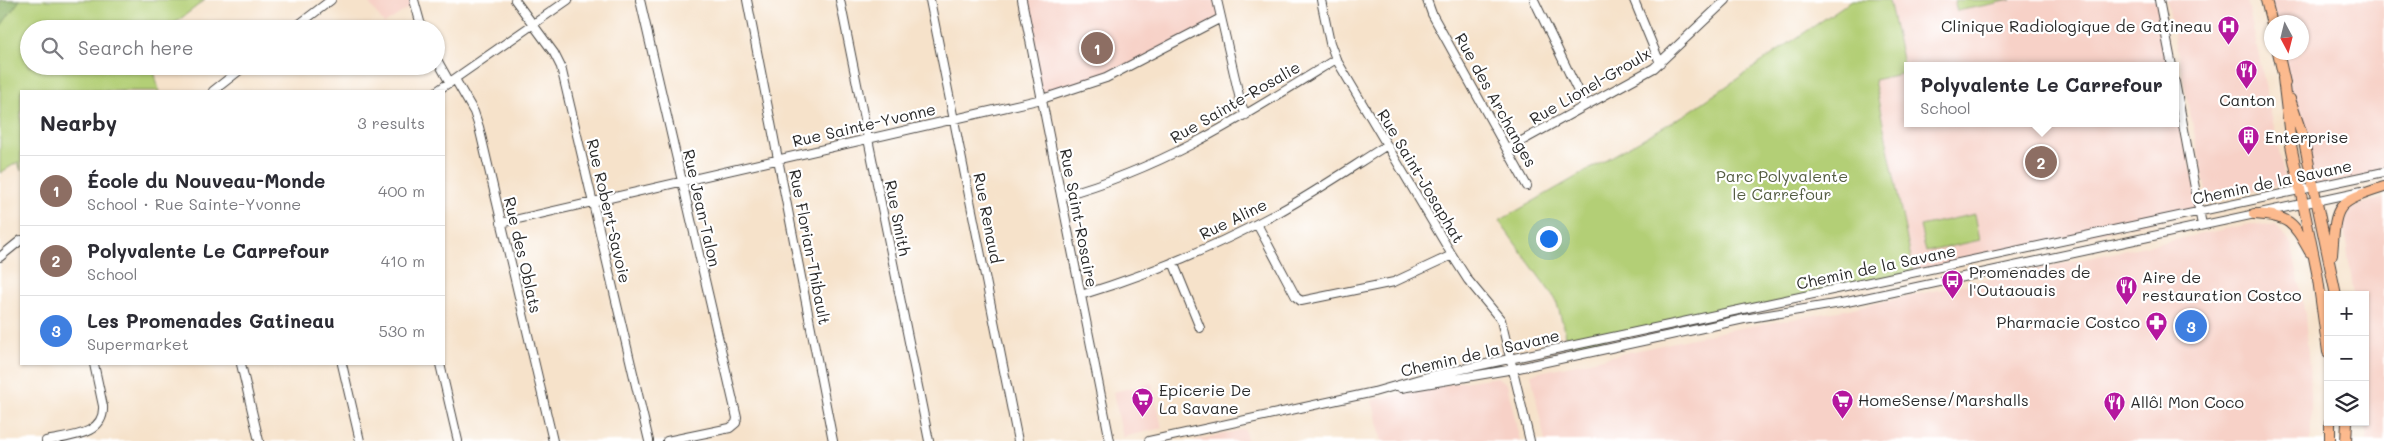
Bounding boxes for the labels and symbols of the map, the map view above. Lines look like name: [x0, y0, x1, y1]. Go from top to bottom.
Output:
hospital icon: Clinique Radiologique de Gatineau: [2216, 14, 2240, 45]
place label: Clinique Radiologique de Gatineau: [1941, 15, 2212, 36]
north arrow: [2264, 15, 2309, 60]
pin: 1: [1081, 29, 1113, 67]
street label: Rue des Archanges: [1451, 29, 1542, 171]
street label: Rue Lionel-Groulx: [1525, 42, 1654, 129]
street label: Rue Sainte-Rosalie: [1166, 56, 1304, 147]
restaurant icon: Canton: [2235, 59, 2259, 90]
place label: Canton: [2219, 89, 2275, 110]
street label: Rue Sainte-Yvonne: [790, 98, 938, 151]
street label: Rue Saint-Josaphat: [1373, 105, 1470, 247]
building icon: Enterprise: [2237, 125, 2261, 156]
place label: Enterprise: [2265, 126, 2349, 147]
street label: Rue Robert-Savoie: [583, 137, 636, 285]
pin: 2: [2025, 143, 2057, 181]
street label: Rue Jean-Talon: [679, 147, 726, 268]
street label: Rue Saint-Rosaire: [1056, 147, 1103, 289]
street label: Chemin de la Savane: [2190, 154, 2354, 209]
park label: Parc Polyvalente le Carrefour: [1716, 165, 1848, 204]
street label: Rue Florian-Thibault: [785, 167, 836, 326]
street label: Rue Renaud: [969, 171, 1008, 265]
street label: Rue Smith: [881, 178, 916, 258]
street label: Rue Aline: [1195, 193, 1270, 244]
street label: Rue des Oblats: [500, 195, 547, 315]
your location: [1536, 226, 1562, 252]
street label: Chemin de la Savane: [1794, 239, 1958, 294]
place label: Promenades de l'Outaouais: [1969, 261, 2091, 300]
place label: Aire de restauration Costco: [2142, 266, 2302, 305]
bus stop icon: Promenades de l'Outaouais: [1941, 269, 1965, 300]
restaurant icon: Aire de restauration Costco: [2114, 274, 2138, 305]
pin: 3: [2175, 307, 2207, 345]
pharmacy icon: Pharmacie Costco: [2144, 310, 2168, 341]
place label: Pharmacie Costco: [1997, 311, 2140, 332]
street label: Chemin de la Savane: [1398, 324, 1561, 381]
place label: Epicerie De La Savane: [1159, 379, 1251, 418]
supermarket icon: Epicerie De La Savane: [1131, 387, 1155, 418]
supermarket icon: HomeSense/Marshalls: [1830, 388, 1854, 419]
place label: HomeSense/Marshalls: [1858, 389, 2029, 410]
restaurant icon: Allô! Mon Coco: [2102, 390, 2126, 421]
place label: Allô! Mon Coco: [2130, 391, 2244, 412]

